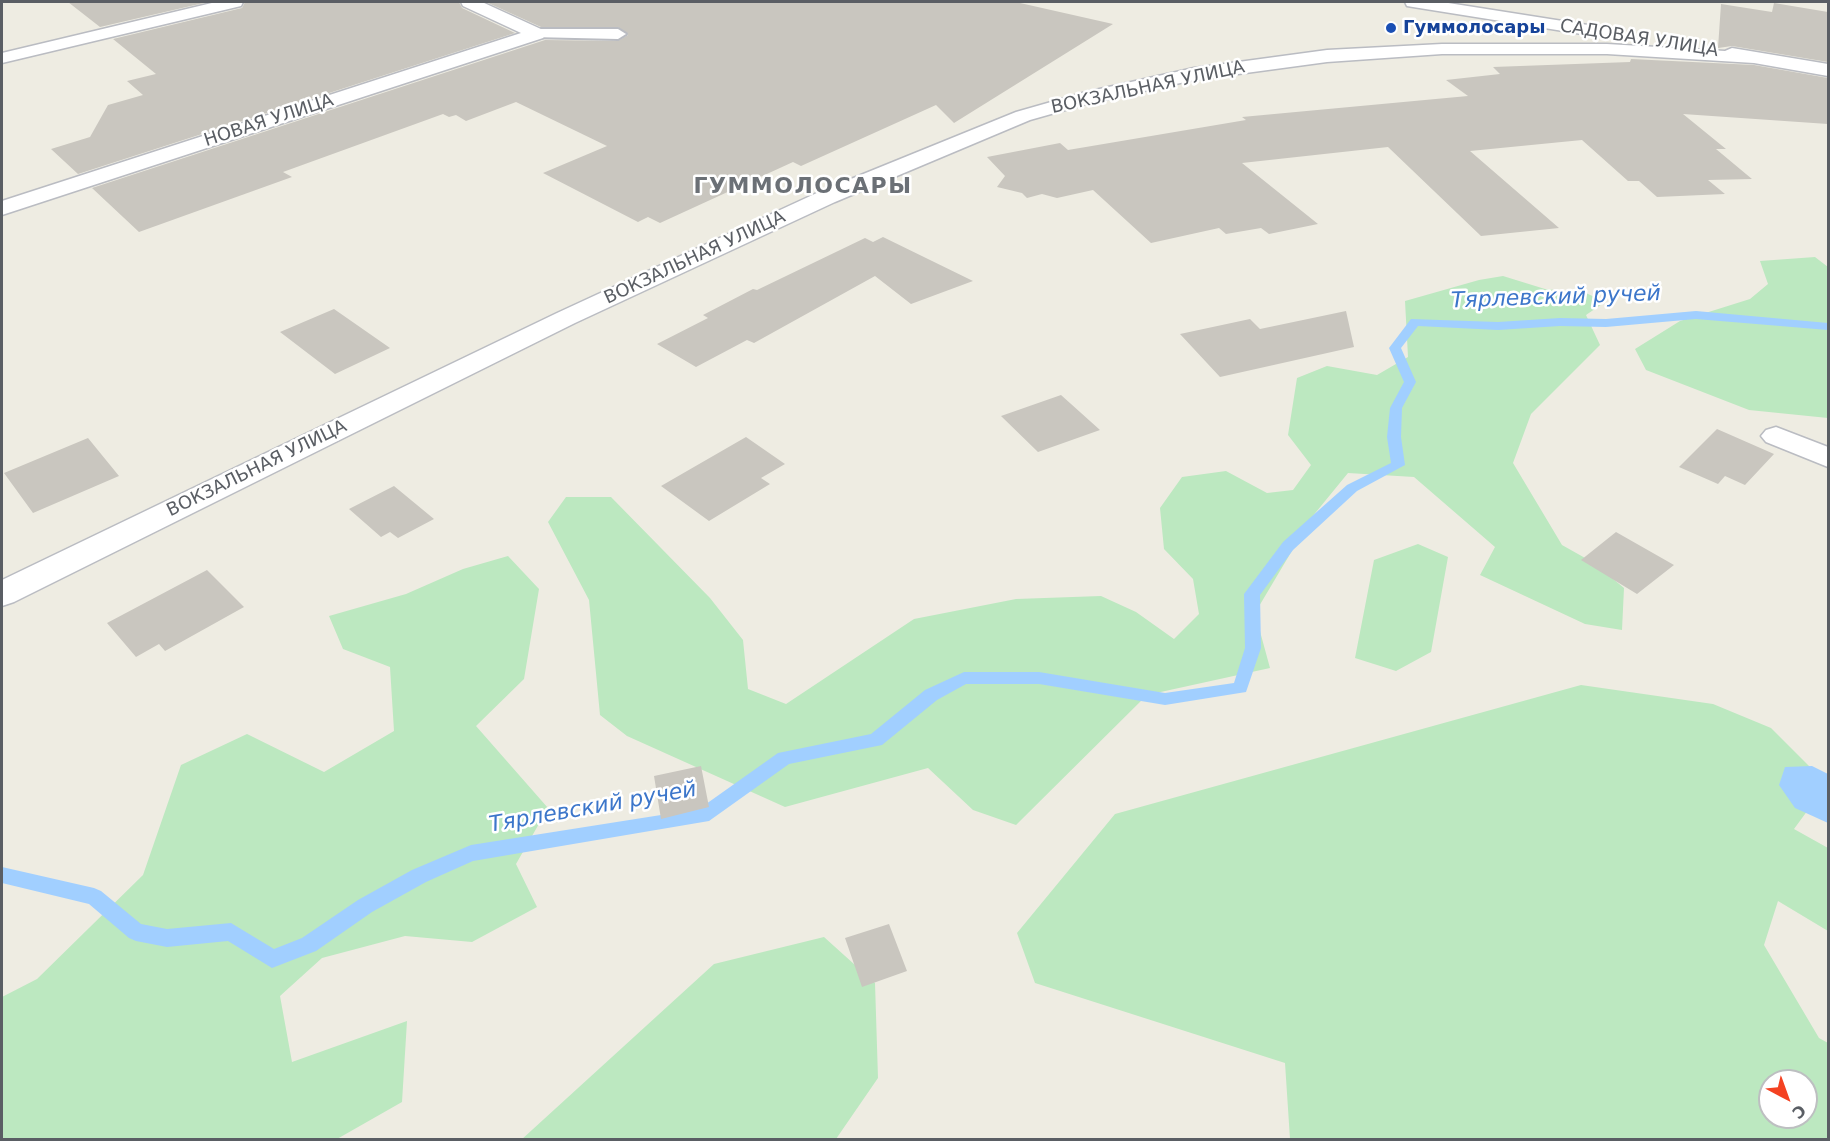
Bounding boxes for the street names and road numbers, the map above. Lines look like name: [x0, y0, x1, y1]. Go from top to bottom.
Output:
street label: САДОВАЯ УЛИЦА: [1558, 16, 1720, 62]
street label: ВОКЗАЛЬНАЯ УЛИЦА: [1049, 57, 1247, 119]
street label: НОВАЯ УЛИЦА: [202, 90, 336, 152]
street label: ВОКЗАЛЬНАЯ УЛИЦА: [601, 207, 789, 309]
street label: ВОКЗАЛЬНАЯ УЛИЦА: [164, 416, 350, 522]

